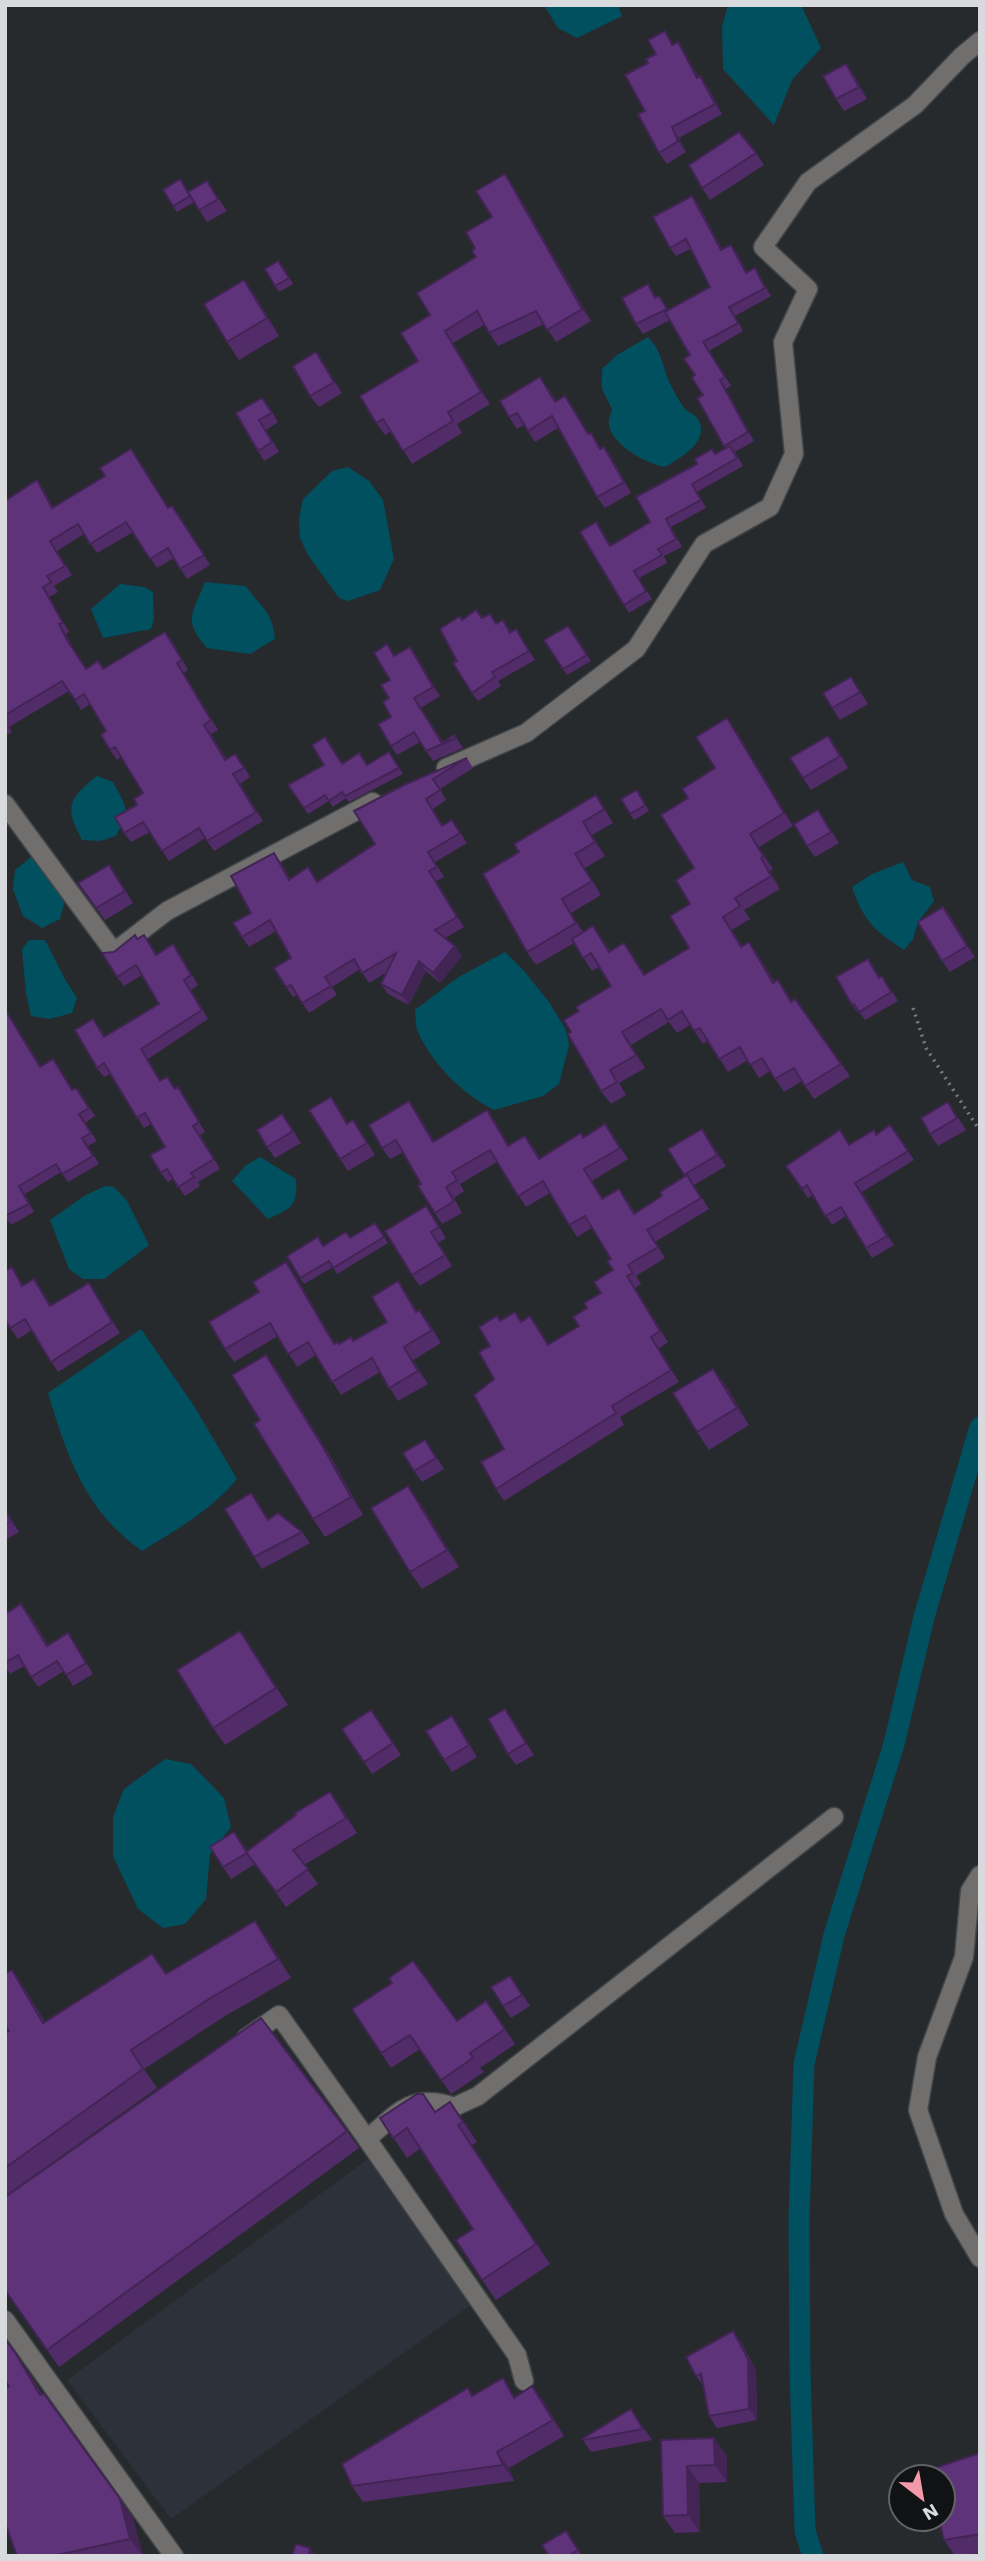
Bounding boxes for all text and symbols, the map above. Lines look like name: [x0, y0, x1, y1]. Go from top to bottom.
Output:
north arrow: [887, 2463, 957, 2533]
text: N: [919, 2499, 942, 2526]

